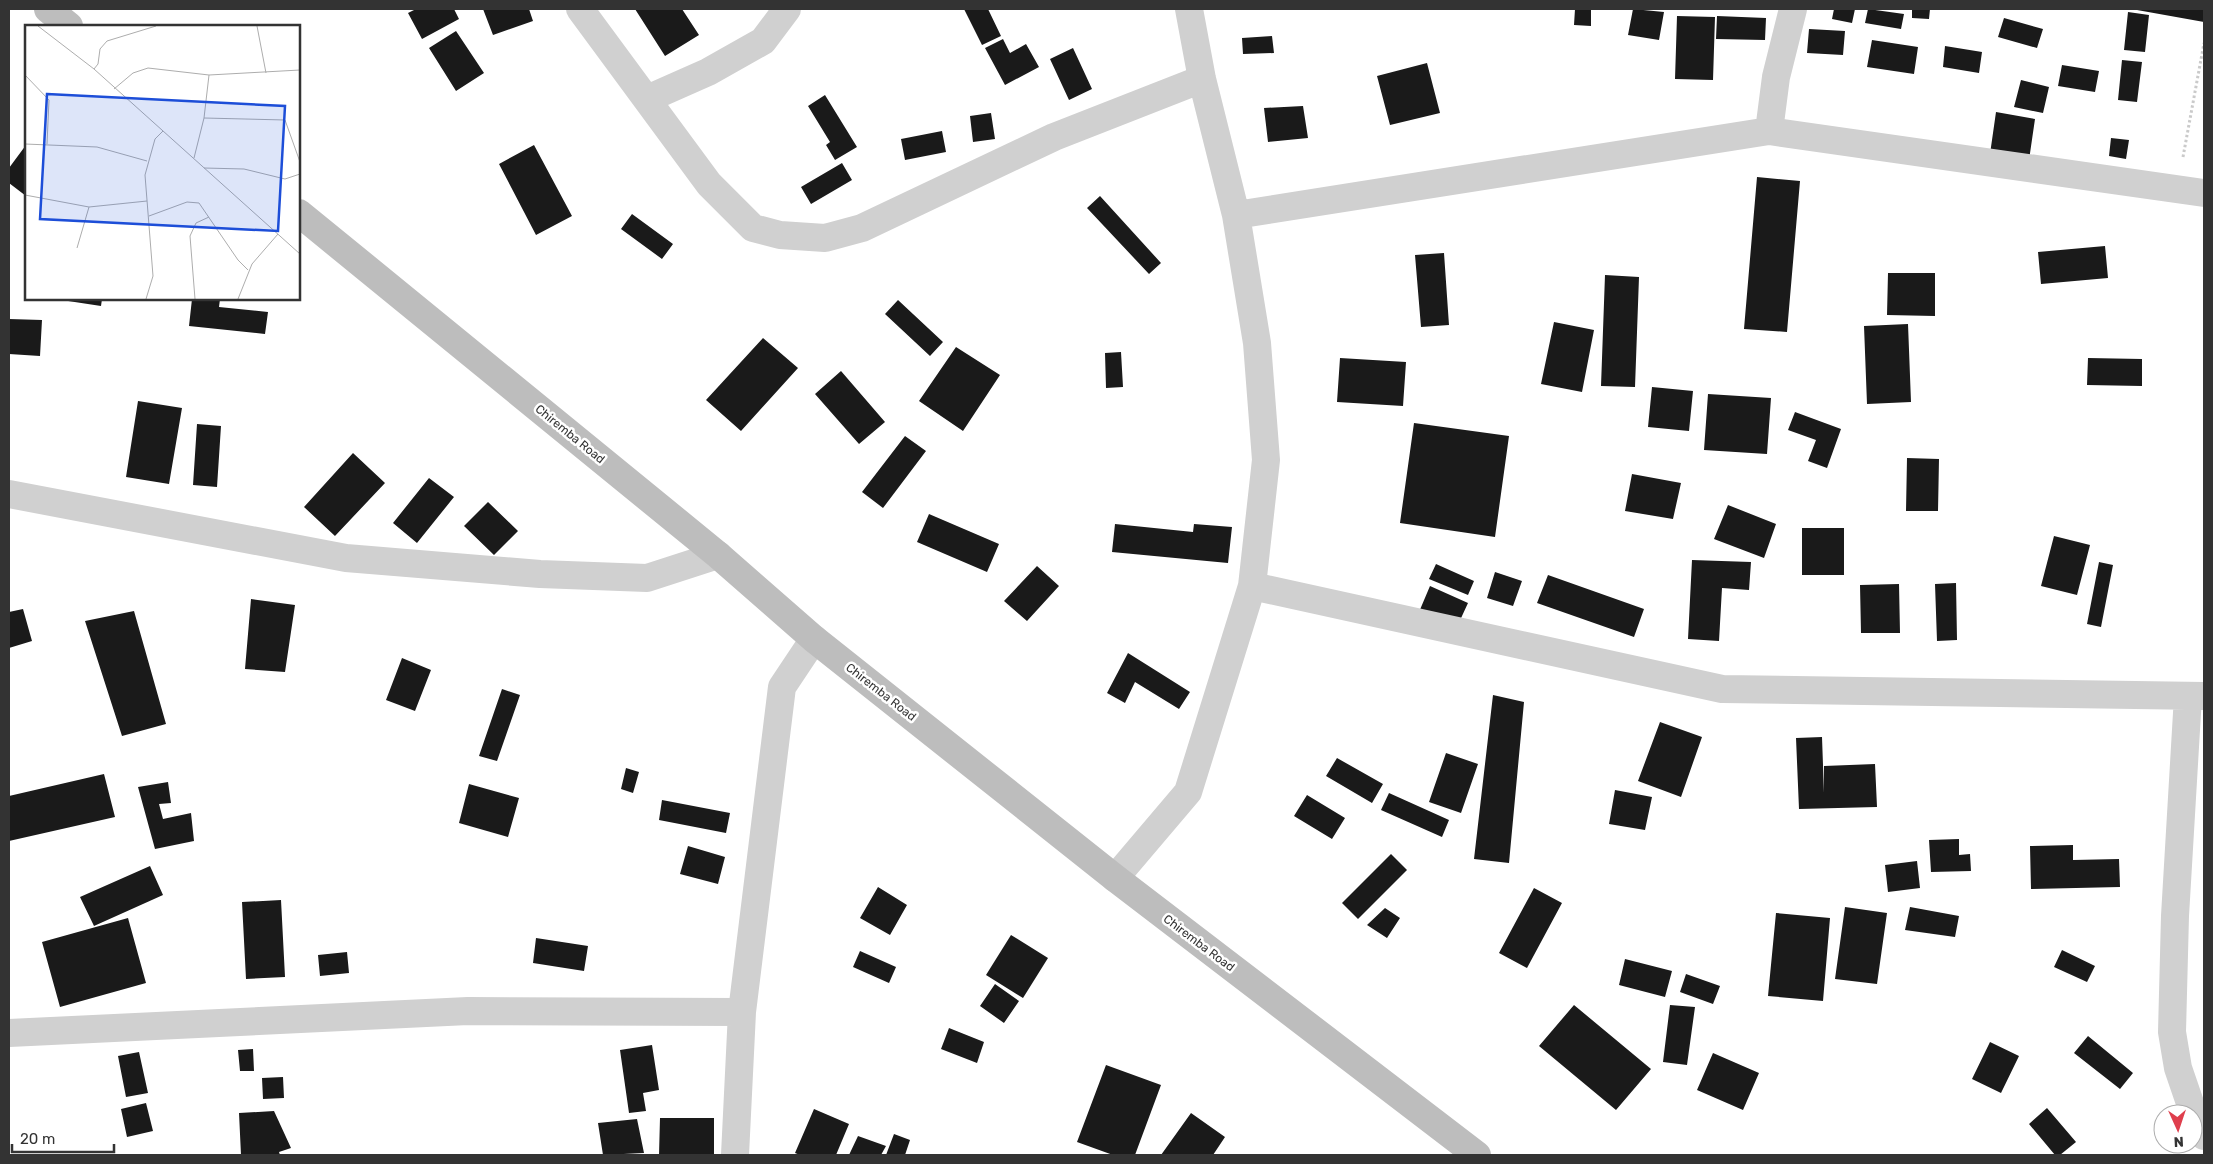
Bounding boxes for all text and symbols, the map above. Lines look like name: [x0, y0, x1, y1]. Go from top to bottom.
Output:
inset map: [25, 25, 300, 300]
street label: Chiremba Road: [532, 402, 608, 466]
street label: Chiremba Road: [843, 660, 919, 724]
street label: Chiremba Road: [1161, 912, 1237, 974]
north arrow: [2153, 1104, 2203, 1154]
scale bar: [12, 1122, 115, 1154]
text: 20 m: [20, 1130, 55, 1148]
text: N: [2173, 1133, 2184, 1150]

